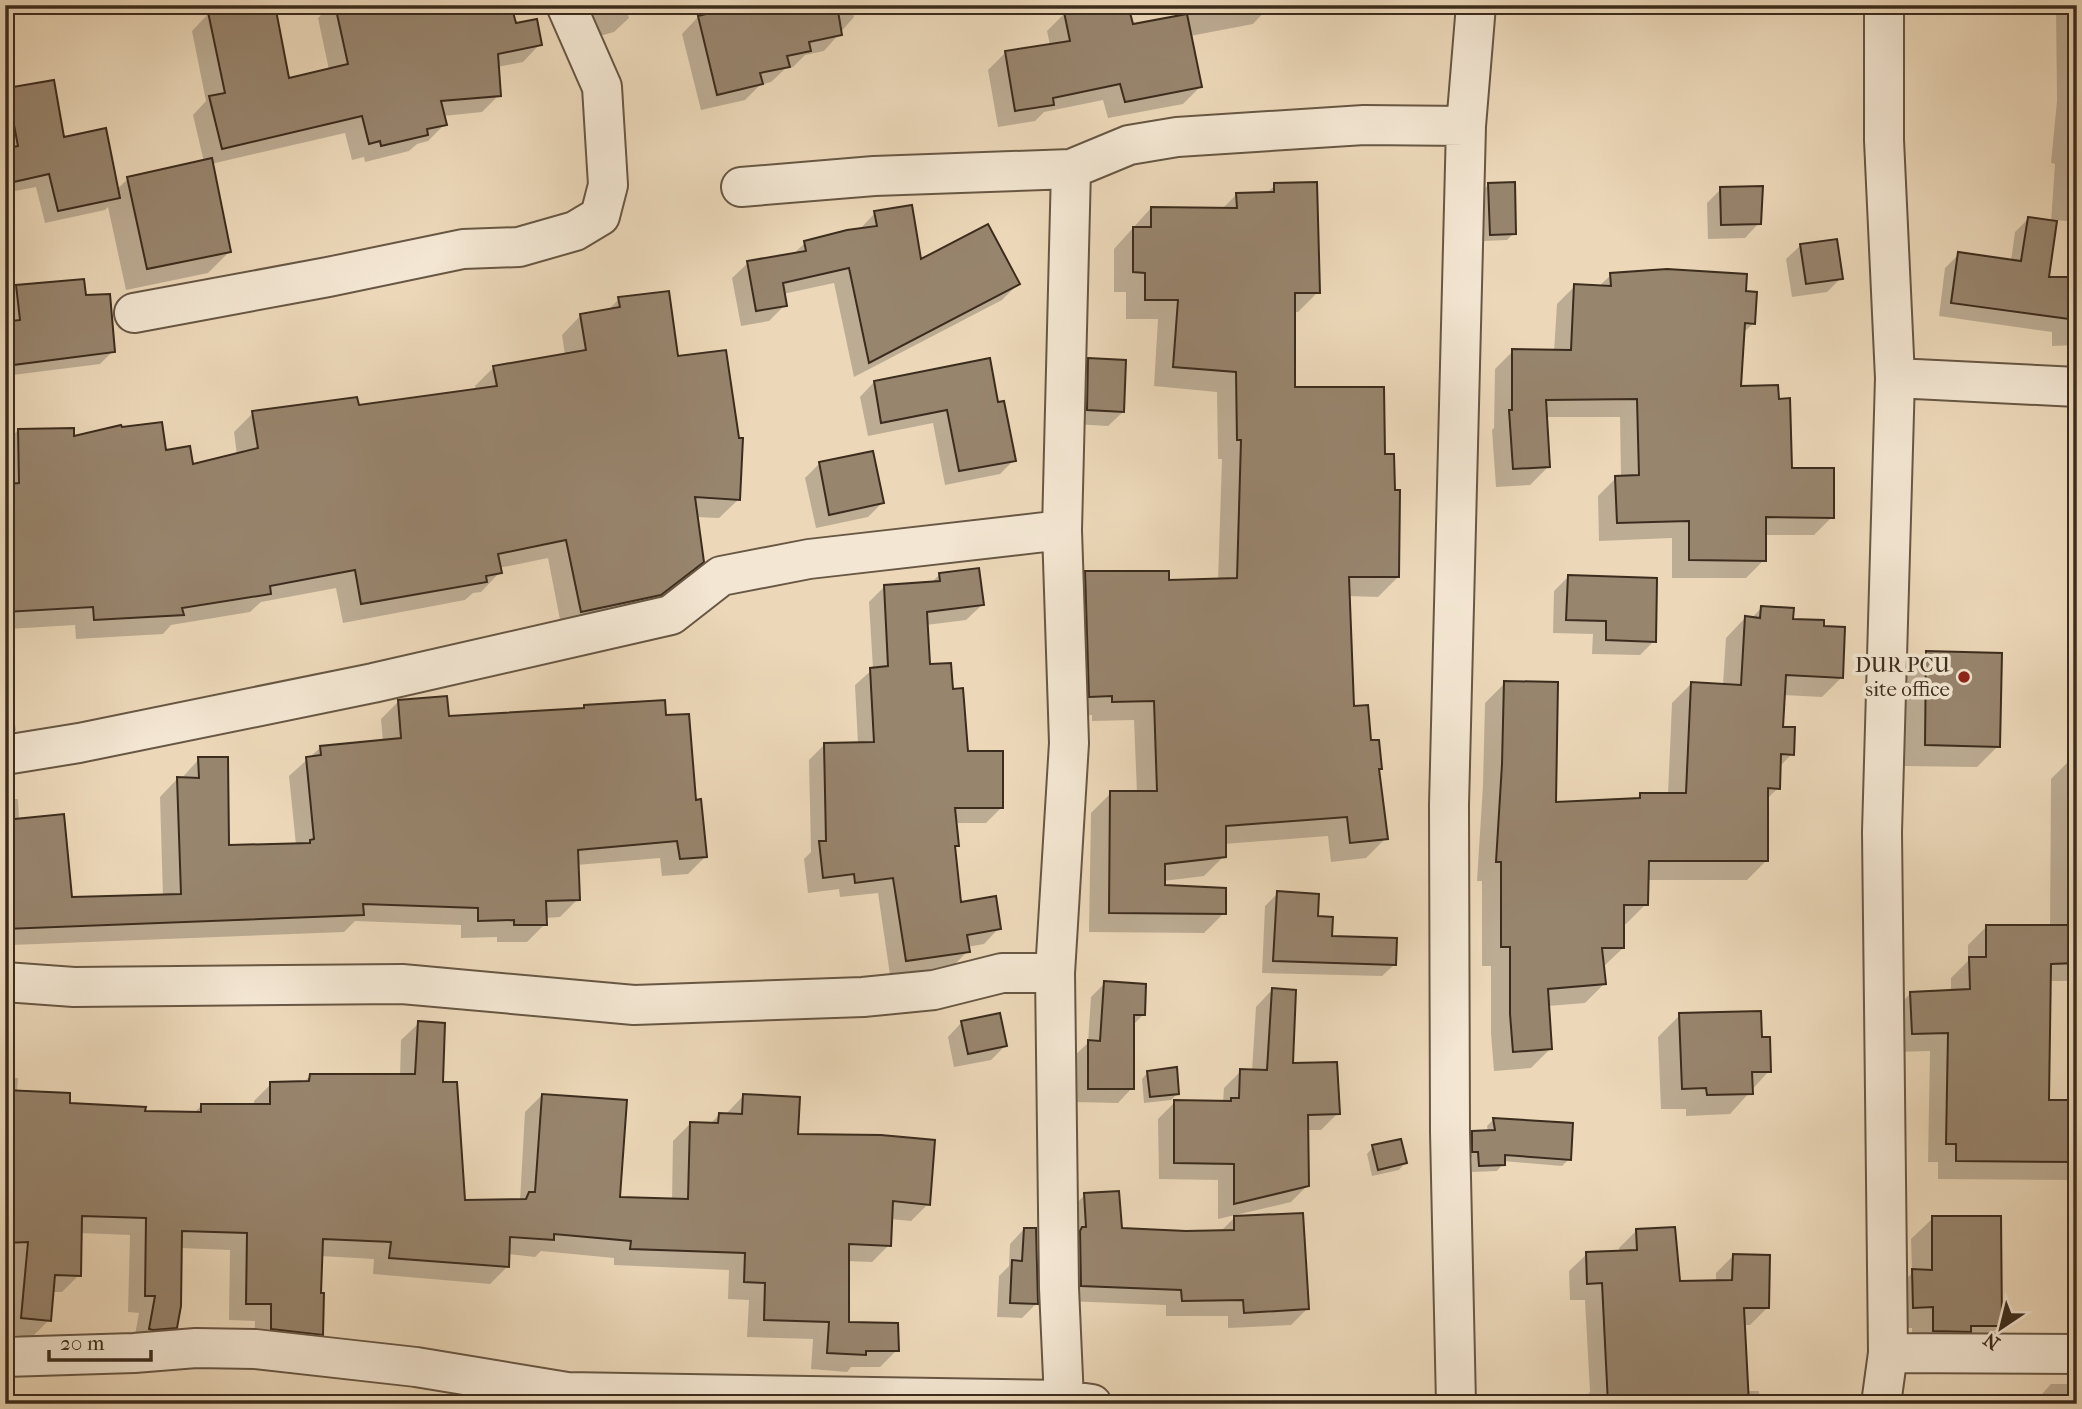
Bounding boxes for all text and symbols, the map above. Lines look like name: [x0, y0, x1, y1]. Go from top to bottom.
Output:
place label: DUR PCU site office: [1855, 653, 1951, 701]
marker: DUR PCU site office: [1956, 669, 1972, 685]
north arrow: [1966, 1294, 2036, 1364]
scale bar: [49, 1318, 150, 1362]
text: N: [1979, 1328, 2004, 1354]
text: 20 m: [60, 1331, 105, 1355]

